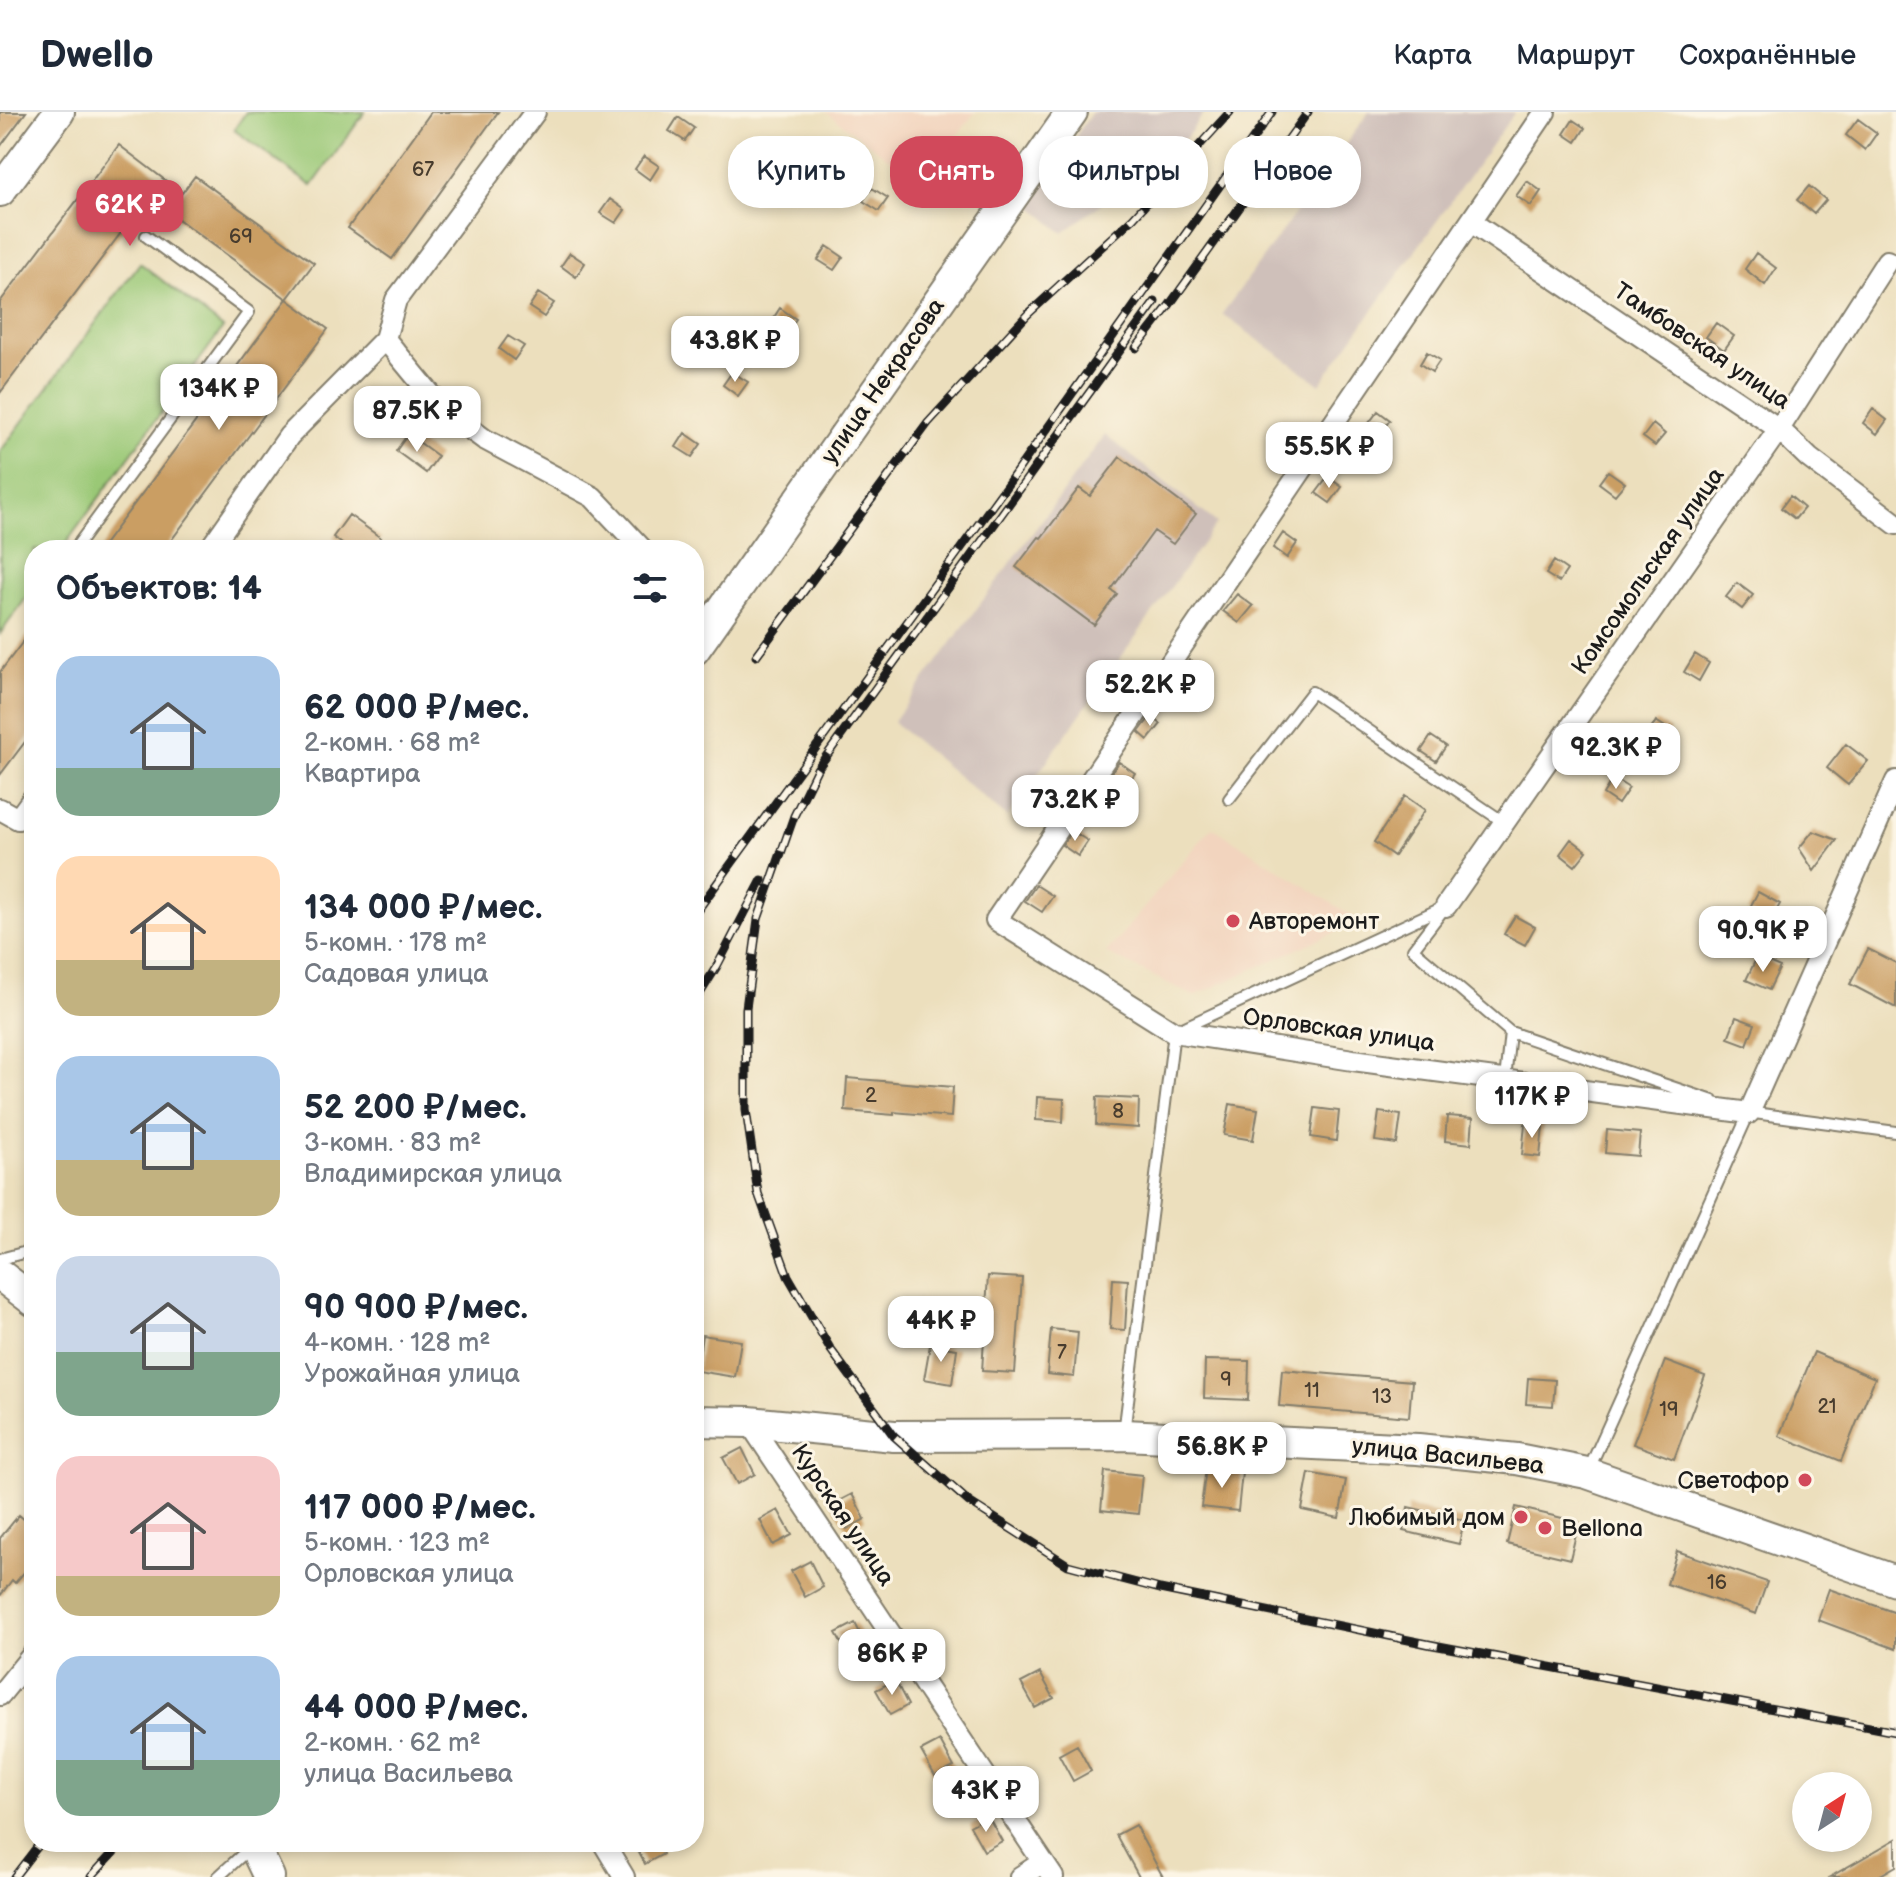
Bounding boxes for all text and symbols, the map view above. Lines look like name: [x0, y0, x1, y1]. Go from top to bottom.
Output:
text: Dwello: [40, 33, 154, 78]
text: Карта: [1393, 39, 1472, 72]
text: Маршрут: [1516, 39, 1635, 72]
text: Сохранённые: [1679, 39, 1856, 72]
chip: Купить: [728, 136, 874, 208]
chip: Снять: [890, 136, 1023, 208]
chip: Фильтры: [1039, 136, 1208, 208]
chip: Новое: [1224, 136, 1361, 208]
house number: 67: [412, 158, 434, 182]
pin: 62K ₽: [74, 180, 186, 248]
text: 62K ₽: [94, 190, 166, 221]
house number: 69: [229, 225, 253, 249]
street label: Тамбовская улица: [1608, 276, 1796, 416]
street label: улица Некрасова: [815, 293, 951, 469]
pin: 43.8K ₽: [661, 316, 809, 384]
text: 43.8K ₽: [689, 326, 781, 357]
pin: 134K ₽: [154, 364, 284, 432]
text: 134K ₽: [178, 374, 260, 405]
pin: 87.5K ₽: [343, 386, 491, 454]
text: 87.5K ₽: [372, 396, 462, 427]
pin: 55.5K ₽: [1255, 422, 1403, 490]
text: 55.5K ₽: [1284, 432, 1374, 463]
street label: Комсомольская улица: [1565, 462, 1731, 680]
icon: filters: [628, 566, 672, 610]
text: Объектов: 14: [56, 568, 262, 609]
pin: 52.2K ₽: [1076, 660, 1224, 728]
text: 52.2K ₽: [1104, 670, 1196, 701]
text: 62 000 ₽/мес.: [304, 687, 529, 728]
icon: home: [120, 688, 216, 784]
pin: 92.3K ₽: [1542, 723, 1690, 791]
text: 2-комн. · 68 m²: [304, 728, 481, 759]
text: 92.3K ₽: [1570, 733, 1662, 764]
text: Квартира: [304, 759, 421, 790]
pin: 73.2K ₽: [1001, 775, 1149, 843]
text: 73.2K ₽: [1030, 785, 1120, 816]
text: 134 000 ₽/мес.: [304, 887, 542, 928]
icon: home: [120, 888, 216, 984]
pin: 90.9K ₽: [1689, 906, 1837, 974]
place label: Авторемонт: [1248, 907, 1379, 936]
marker: Авторемонт: [1224, 912, 1242, 930]
text: 90.9K ₽: [1717, 916, 1809, 947]
text: 5-комн. · 178 m²: [304, 928, 487, 959]
text: Садовая улица: [304, 959, 489, 990]
street label: Орловская улица: [1241, 1002, 1437, 1058]
pin: 117K ₽: [1467, 1072, 1597, 1140]
text: 117K ₽: [1494, 1082, 1570, 1113]
house number: 2: [865, 1084, 877, 1108]
text: 52 200 ₽/мес.: [304, 1087, 527, 1128]
icon: home: [120, 1088, 216, 1184]
house number: 8: [1112, 1100, 1124, 1124]
text: 3-комн. · 83 m²: [304, 1128, 481, 1159]
text: Владимирская улица: [304, 1159, 562, 1190]
text: 90 900 ₽/мес.: [304, 1287, 528, 1328]
icon: home: [120, 1288, 216, 1384]
pin: 44K ₽: [885, 1296, 997, 1364]
text: 44K ₽: [906, 1306, 976, 1337]
text: 4-комн. · 128 m²: [304, 1328, 491, 1359]
house number: 7: [1057, 1341, 1067, 1365]
text: Урожайная улица: [304, 1359, 520, 1390]
house number: 9: [1220, 1368, 1232, 1392]
house number: 11: [1304, 1379, 1320, 1403]
house number: 13: [1372, 1385, 1392, 1409]
house number: 21: [1817, 1395, 1837, 1419]
house number: 19: [1659, 1398, 1679, 1422]
pin: 56.8K ₽: [1148, 1422, 1296, 1490]
street label: улица Васильева: [1350, 1431, 1546, 1481]
text: 56.8K ₽: [1176, 1432, 1268, 1463]
street label: Курская улица: [785, 1439, 901, 1591]
place label: Светофор: [1677, 1466, 1789, 1495]
marker: Светофор: [1796, 1471, 1814, 1489]
text: 117 000 ₽/мес.: [304, 1487, 536, 1528]
icon: home: [120, 1488, 216, 1584]
place label: Любимый дом: [1348, 1503, 1505, 1532]
marker: Любимый дом: [1512, 1508, 1530, 1526]
place label: Bellona: [1561, 1514, 1643, 1543]
marker: Bellona: [1536, 1519, 1554, 1537]
text: 5-комн. · 123 m²: [304, 1528, 490, 1559]
text: Орловская улица: [304, 1559, 514, 1590]
house number: 16: [1707, 1571, 1727, 1595]
pin: 86K ₽: [836, 1629, 948, 1697]
text: 86K ₽: [856, 1639, 928, 1670]
text: 44 000 ₽/мес.: [304, 1687, 528, 1728]
icon: home: [120, 1688, 216, 1784]
text: 2-комн. · 62 m²: [304, 1728, 481, 1759]
text: улица Васильева: [304, 1759, 513, 1790]
pin: 43K ₽: [930, 1766, 1042, 1834]
north arrow: [1792, 1772, 1872, 1852]
map controls: [1792, 1772, 1872, 1852]
text: 43K ₽: [951, 1776, 1021, 1807]

